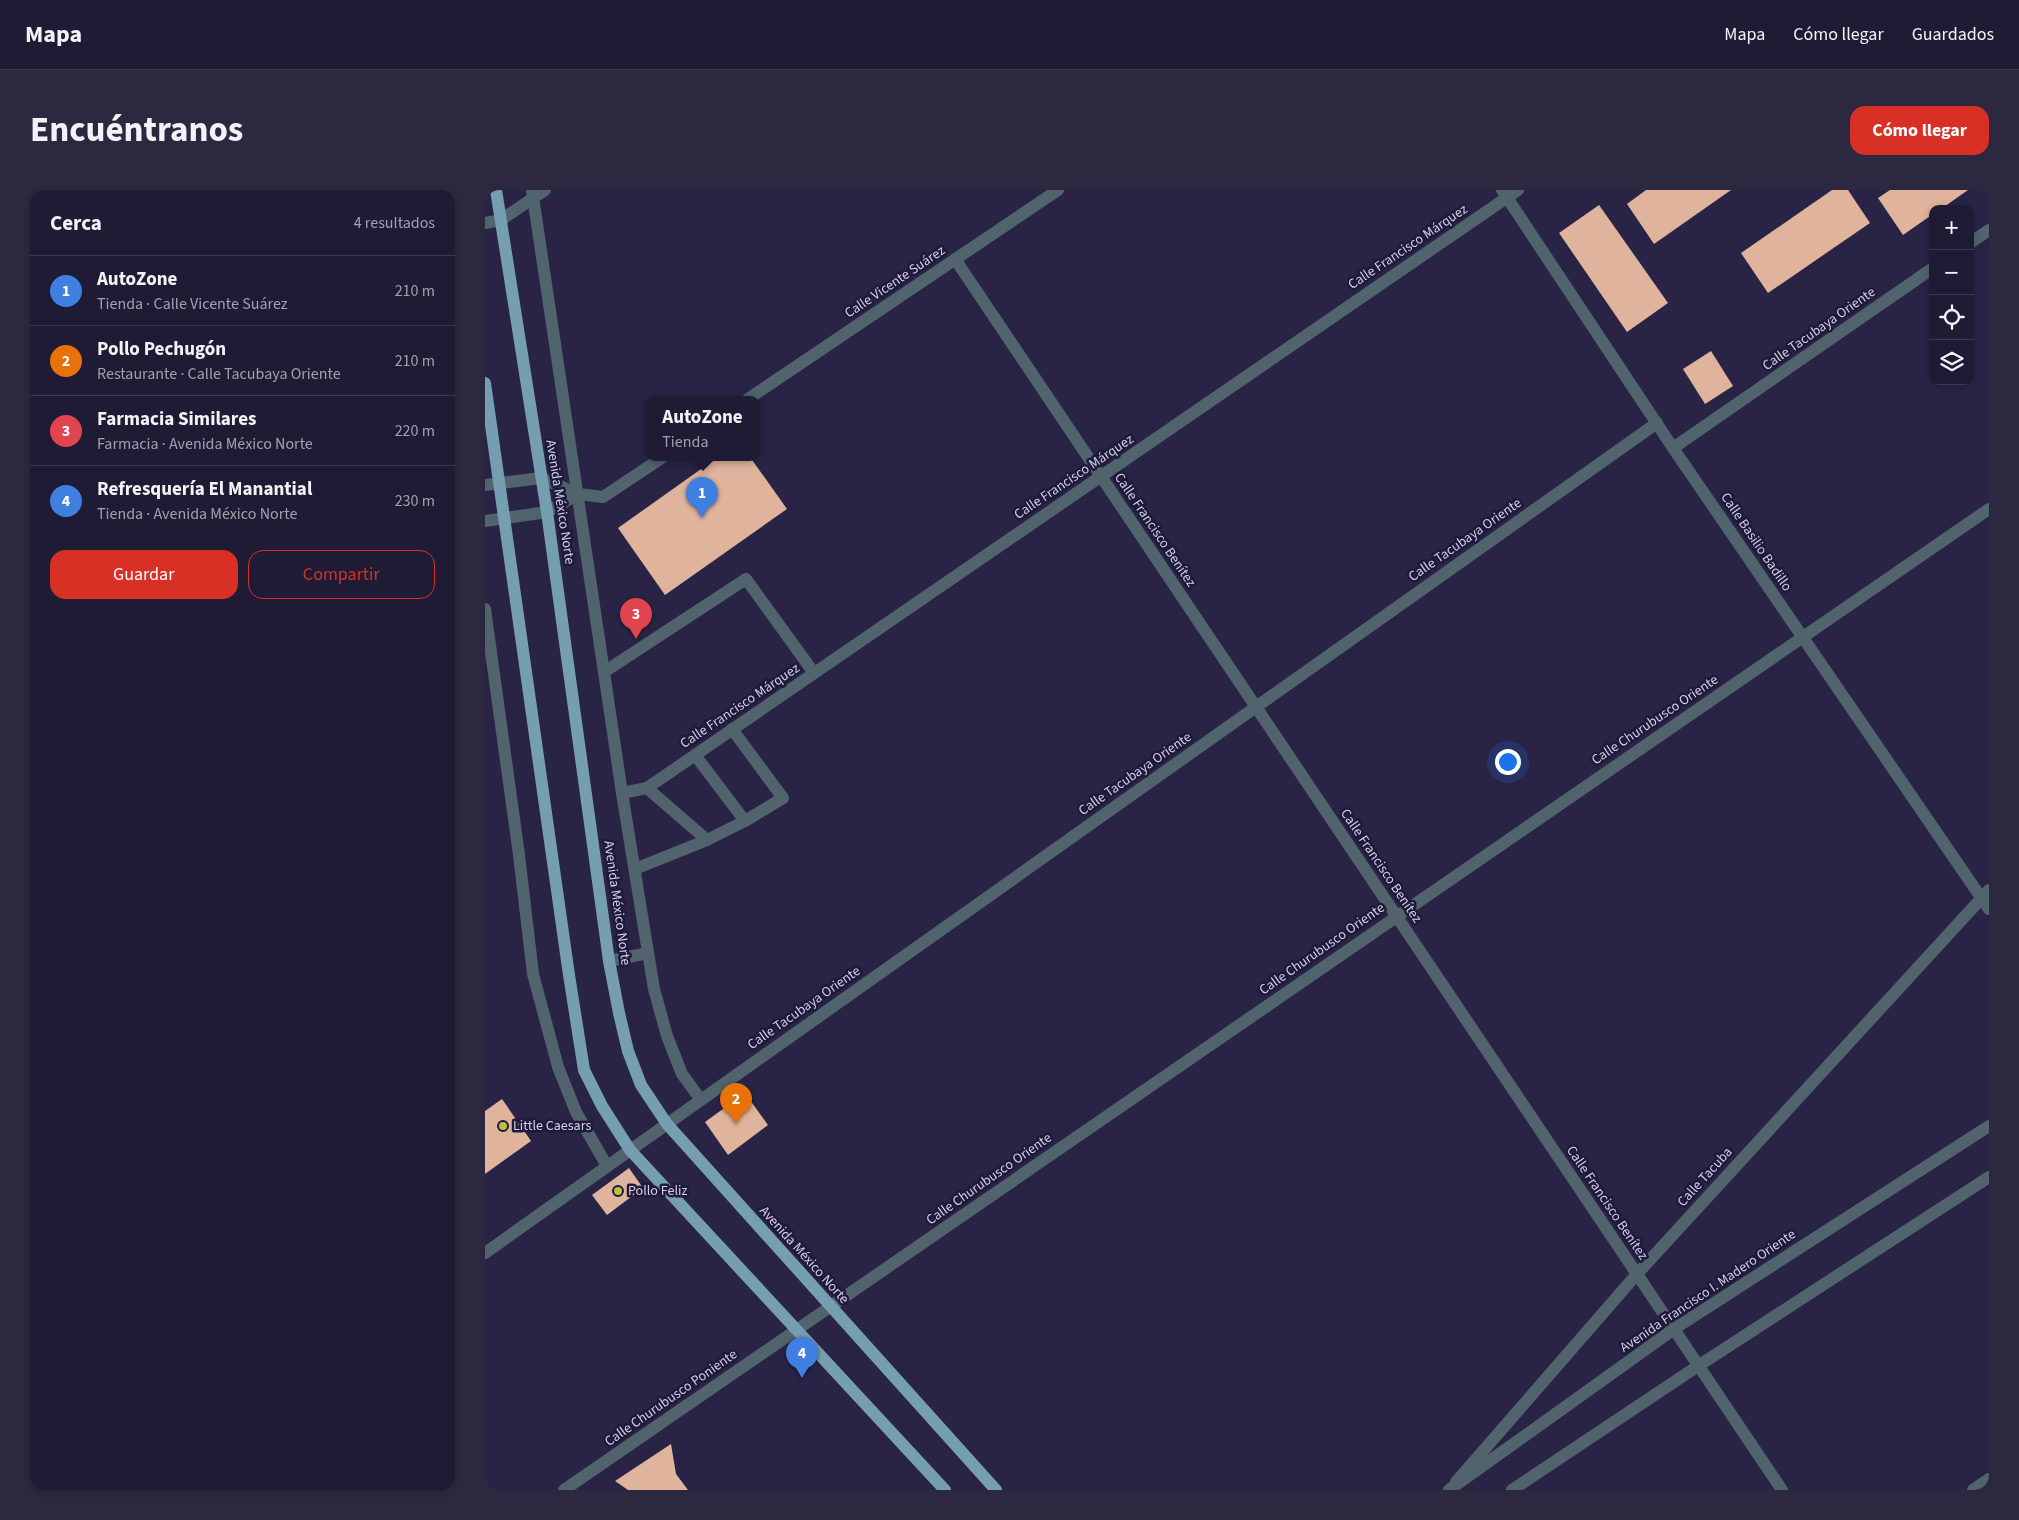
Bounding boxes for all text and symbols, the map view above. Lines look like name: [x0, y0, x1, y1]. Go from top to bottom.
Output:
text: Mapa: [25, 17, 82, 52]
text: Mapa: [1724, 22, 1765, 47]
text: Cómo llegar: [1793, 22, 1884, 47]
text: Guardados: [1912, 22, 1994, 47]
text: Encuéntranos: [30, 105, 243, 155]
button: Cómo llegar: [1850, 106, 1989, 155]
street label: Calle Francisco Márquez: [1344, 199, 1472, 294]
map controls: [1929, 205, 1974, 385]
button: +: [1929, 205, 1974, 250]
text: Cerca: [50, 208, 102, 238]
text: 4 resultados: [354, 212, 435, 234]
street label: Calle Vicente Suárez: [841, 241, 949, 323]
button: −: [1929, 250, 1974, 295]
text: AutoZone: [97, 266, 177, 293]
text: 1: [62, 280, 70, 302]
text: 210 m: [395, 280, 435, 302]
street label: Calle Tacubaya Oriente: [1758, 282, 1880, 376]
text: Tienda · Calle Vicente Suárez: [97, 293, 288, 315]
button: locate: [1929, 295, 1974, 340]
text: Pollo Pechugón: [97, 336, 226, 363]
button: layers: [1929, 340, 1974, 385]
text: 2: [62, 350, 70, 372]
text: 210 m: [395, 350, 435, 372]
text: Restaurante · Calle Tacubaya Oriente: [97, 363, 341, 385]
popup: [645, 396, 760, 461]
text: AutoZone: [662, 404, 743, 431]
text: Farmacia Similares: [97, 406, 256, 433]
text: 3: [62, 420, 70, 442]
text: 220 m: [395, 420, 435, 442]
street label: Calle Francisco Márquez: [1010, 429, 1138, 524]
text: Tienda: [662, 431, 708, 453]
text: Farmacia · Avenida México Norte: [97, 433, 313, 455]
street label: Avenida México Norte: [540, 438, 580, 566]
street label: Calle Francisco Benítez: [1109, 469, 1201, 591]
text: Refresquería El Manantial: [97, 476, 312, 503]
pin: 1: [686, 477, 718, 518]
street label: Calle Basilio Badillo: [1716, 489, 1796, 595]
text: 4: [62, 490, 70, 512]
text: 230 m: [395, 490, 435, 512]
street label: Calle Tacubaya Oriente: [1404, 493, 1526, 587]
text: Tienda · Avenida México Norte: [97, 503, 297, 525]
button: Guardar: [50, 550, 238, 599]
button: Compartir: [248, 550, 435, 599]
pin: 3: [620, 598, 652, 639]
street label: Calle Francisco Márquez: [676, 658, 804, 753]
street label: Calle Churubusco Oriente: [1588, 670, 1722, 770]
street label: Calle Tacubaya Oriente: [1074, 727, 1196, 821]
your location: [1495, 749, 1521, 775]
street label: Calle Francisco Benítez: [1335, 805, 1427, 927]
street label: Avenida México Norte: [598, 839, 636, 967]
street label: Calle Churubusco Oriente: [1255, 898, 1389, 1000]
street label: Calle Tacubaya Oriente: [743, 961, 865, 1055]
pin: 2: [720, 1083, 752, 1124]
place label: Little Caesars: [513, 1116, 591, 1136]
marker: Little Caesars: [497, 1120, 509, 1132]
street label: Calle Churubusco Oriente: [922, 1128, 1056, 1230]
street label: Calle Francisco Benítez: [1561, 1142, 1653, 1264]
street label: Calle Tacuba: [1673, 1143, 1737, 1211]
place label: Pollo Feliz: [628, 1181, 687, 1201]
marker: Pollo Feliz: [612, 1185, 624, 1197]
street label: Avenida México Norte: [754, 1202, 854, 1308]
street label: Avenida Francisco I. Madero Oriente: [1616, 1224, 1800, 1358]
pin: 4: [786, 1337, 818, 1378]
street label: Calle Churubusco Poniente: [601, 1345, 741, 1451]

